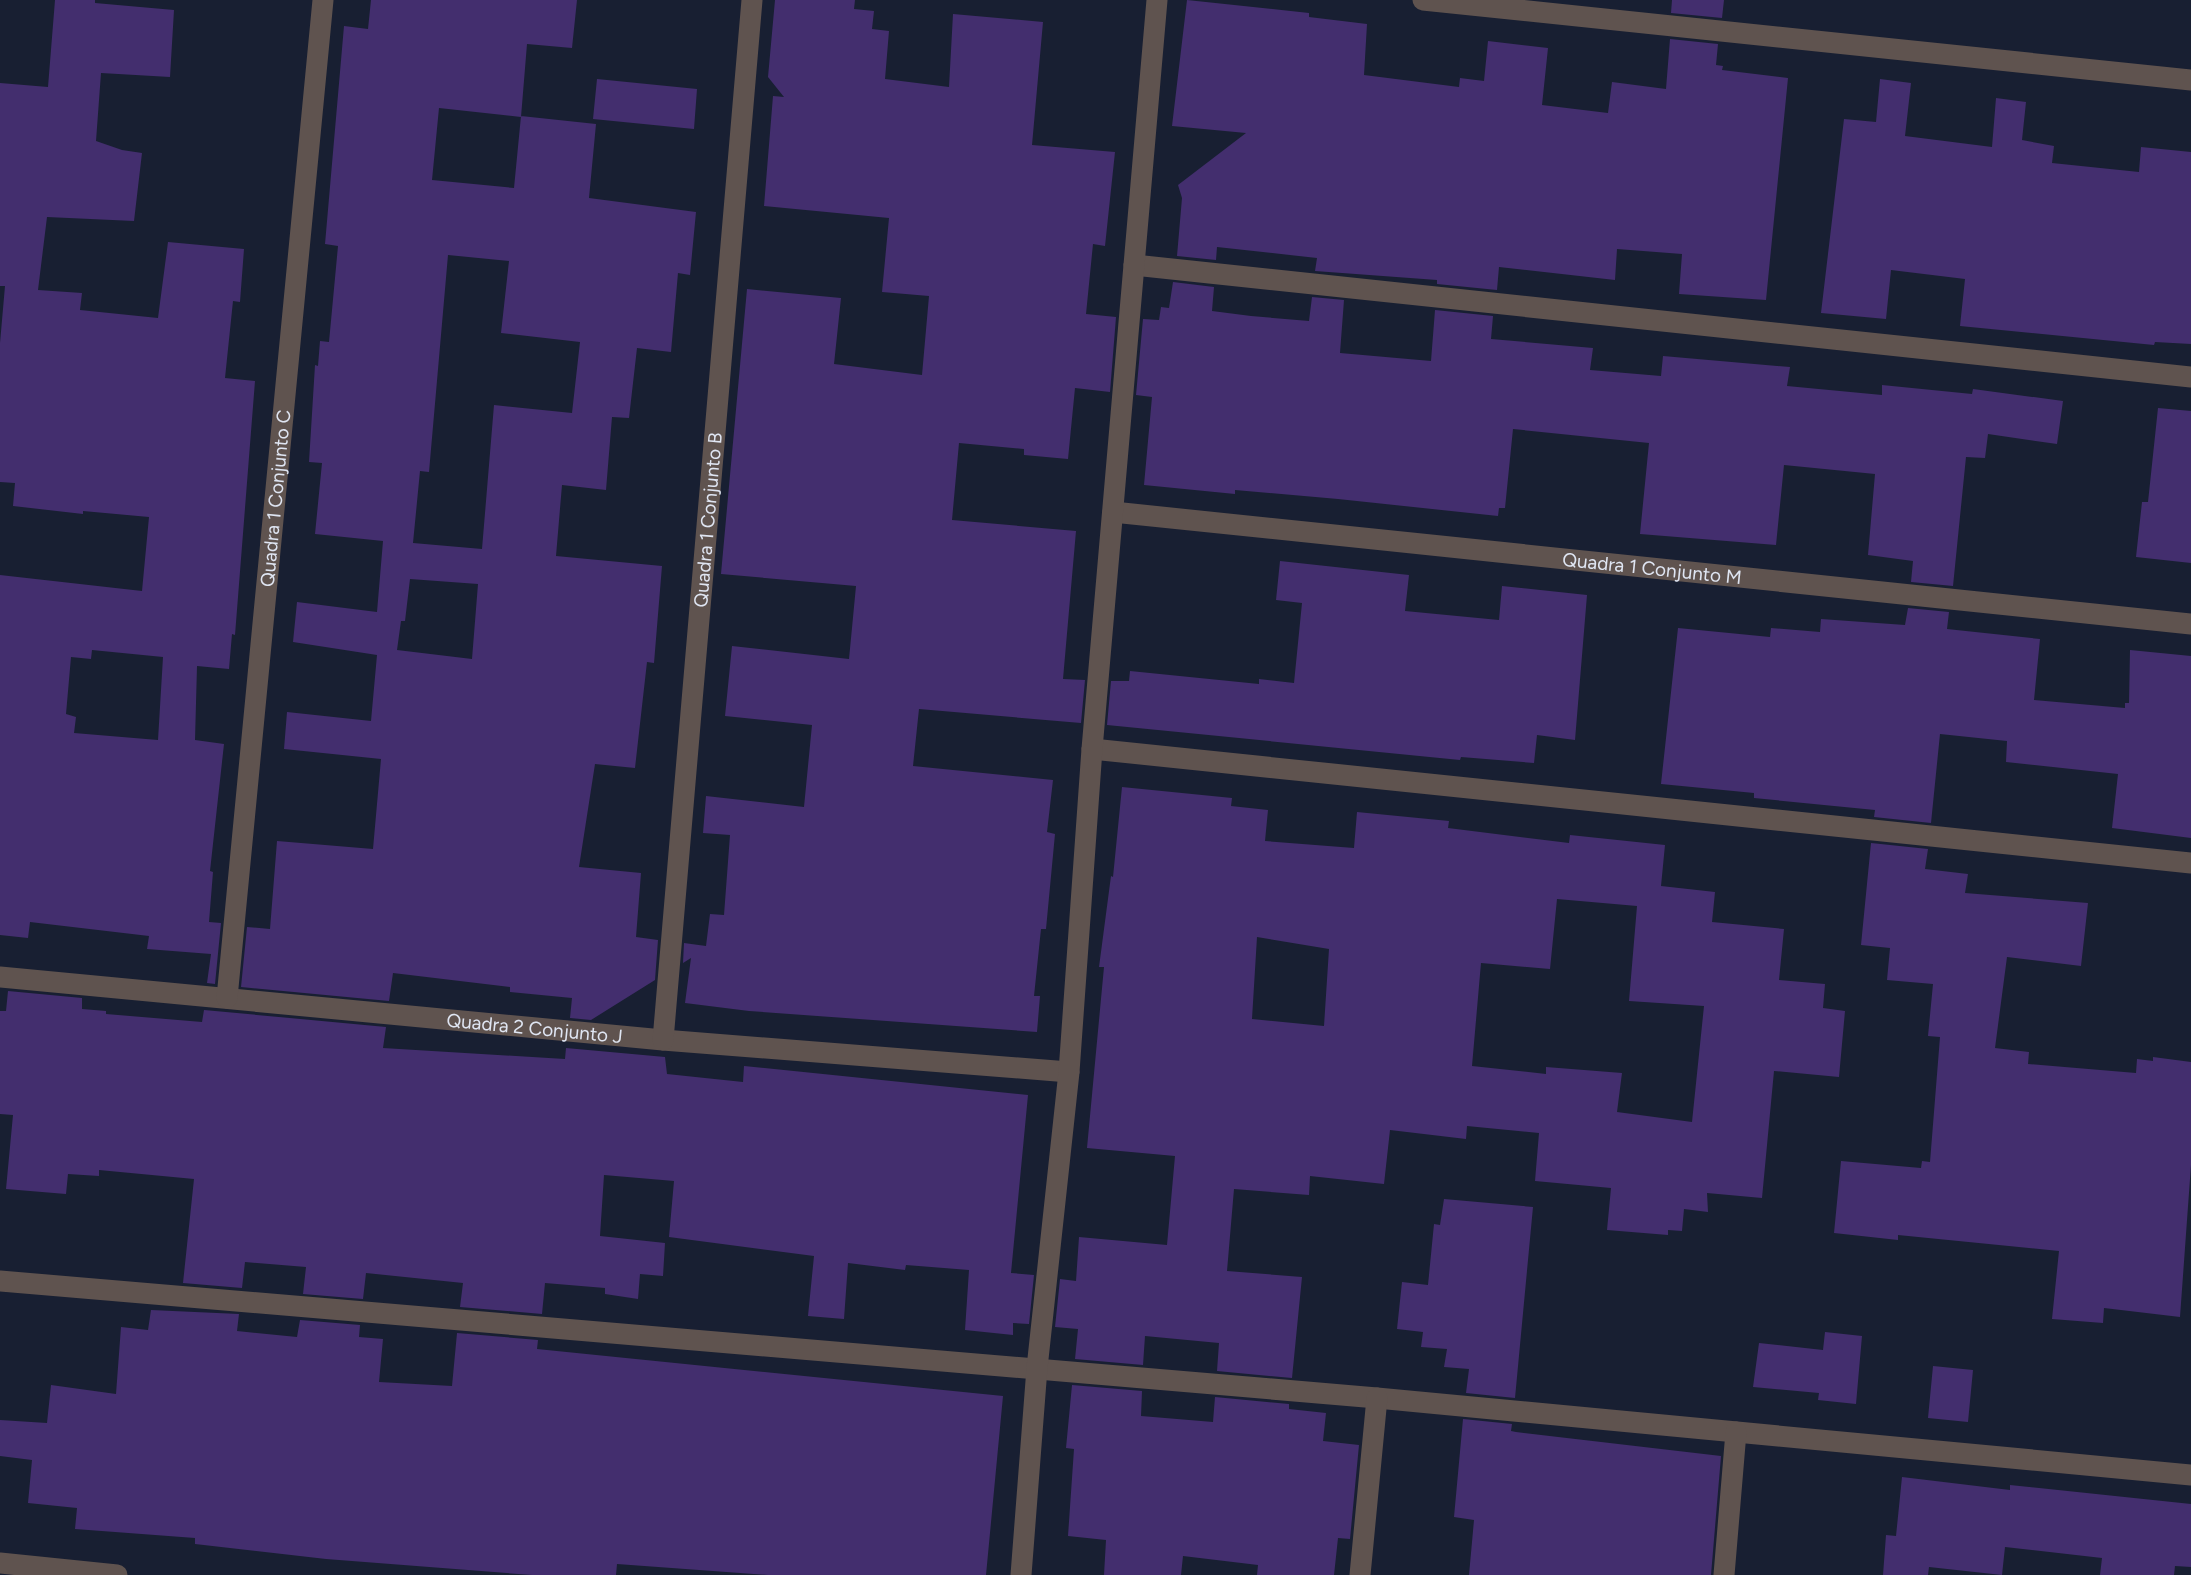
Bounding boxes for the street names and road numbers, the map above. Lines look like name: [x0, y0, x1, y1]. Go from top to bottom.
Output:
street label: Quadra 1 Conjunto C: [256, 408, 296, 588]
street label: Quadra 1 Conjunto B: [689, 431, 727, 609]
street label: Quadra 1 Conjunto M: [1561, 548, 1743, 589]
street label: Quadra 2 Conjunto J: [445, 1008, 624, 1048]

